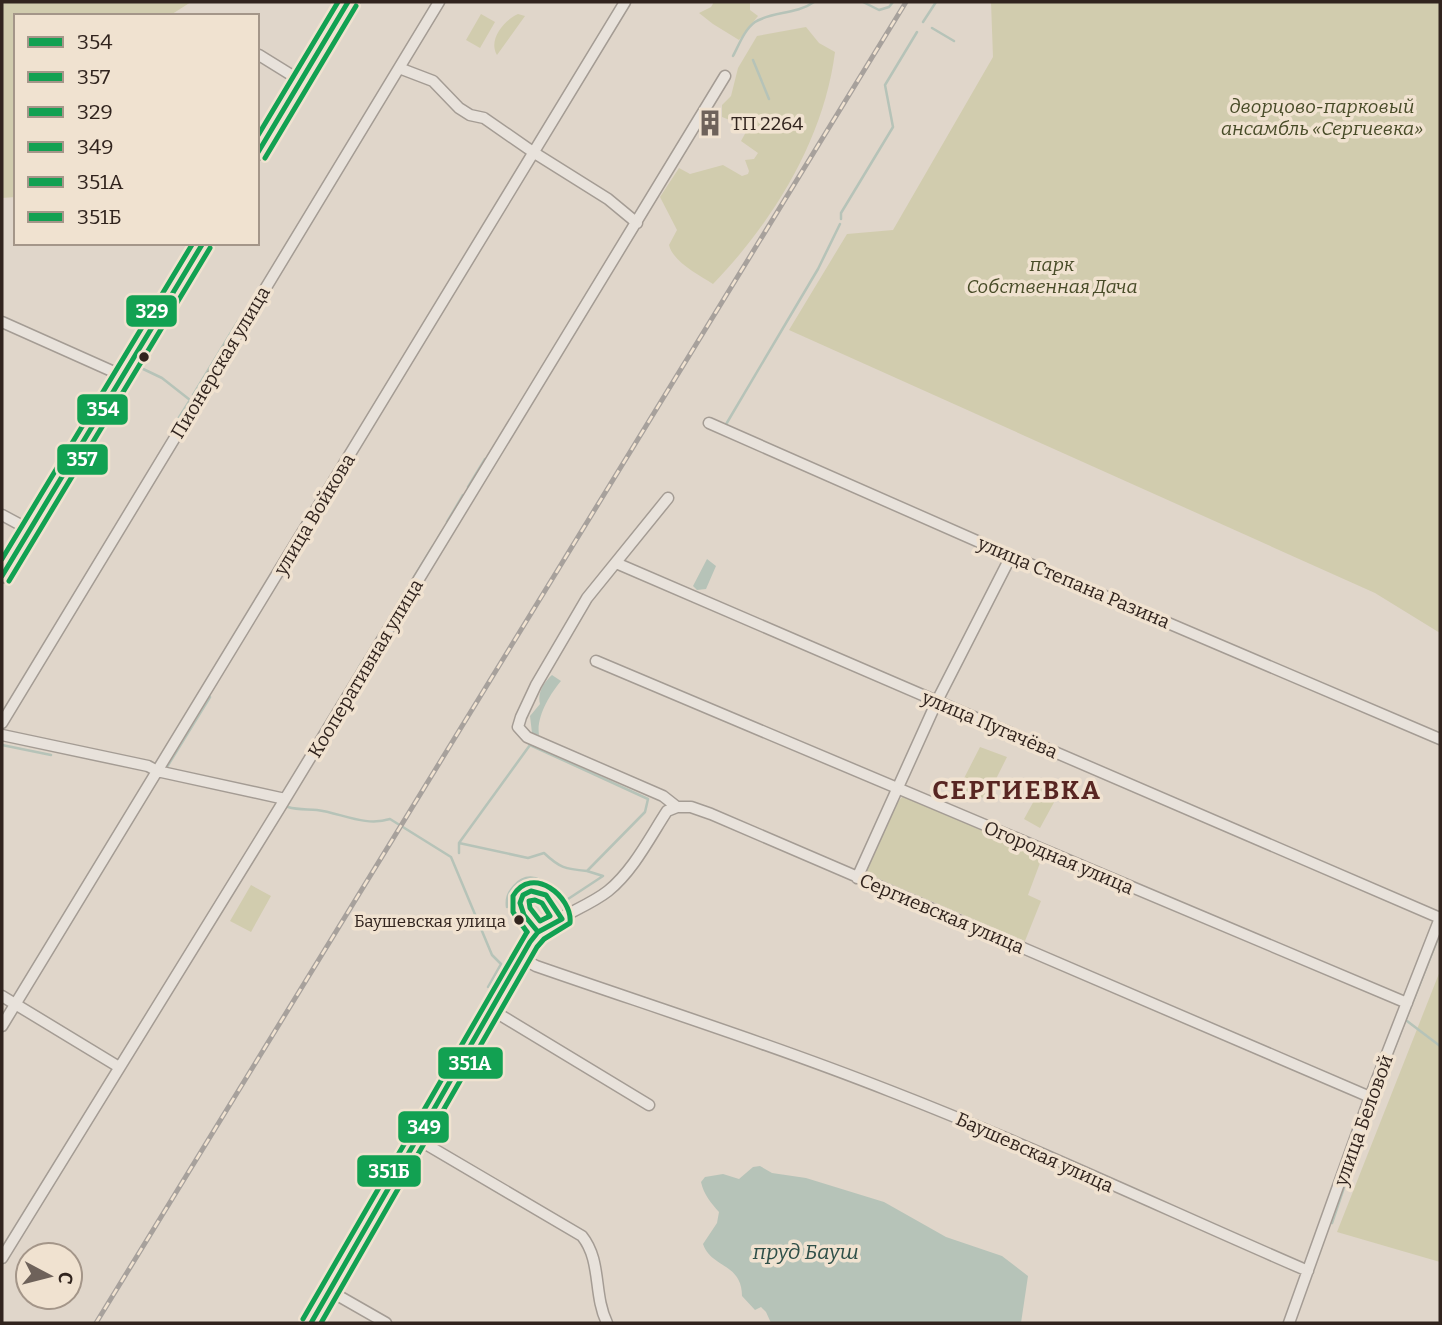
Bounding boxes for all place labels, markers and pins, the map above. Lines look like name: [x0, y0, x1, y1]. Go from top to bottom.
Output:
building icon: ТП 2264: [695, 108, 725, 138]
place label: ТП 2264: [731, 112, 803, 135]
unlabelled marker: [137, 350, 151, 364]
place label: Баушевская улица: [354, 911, 506, 932]
marker: Баушевская улица: [512, 913, 526, 927]

